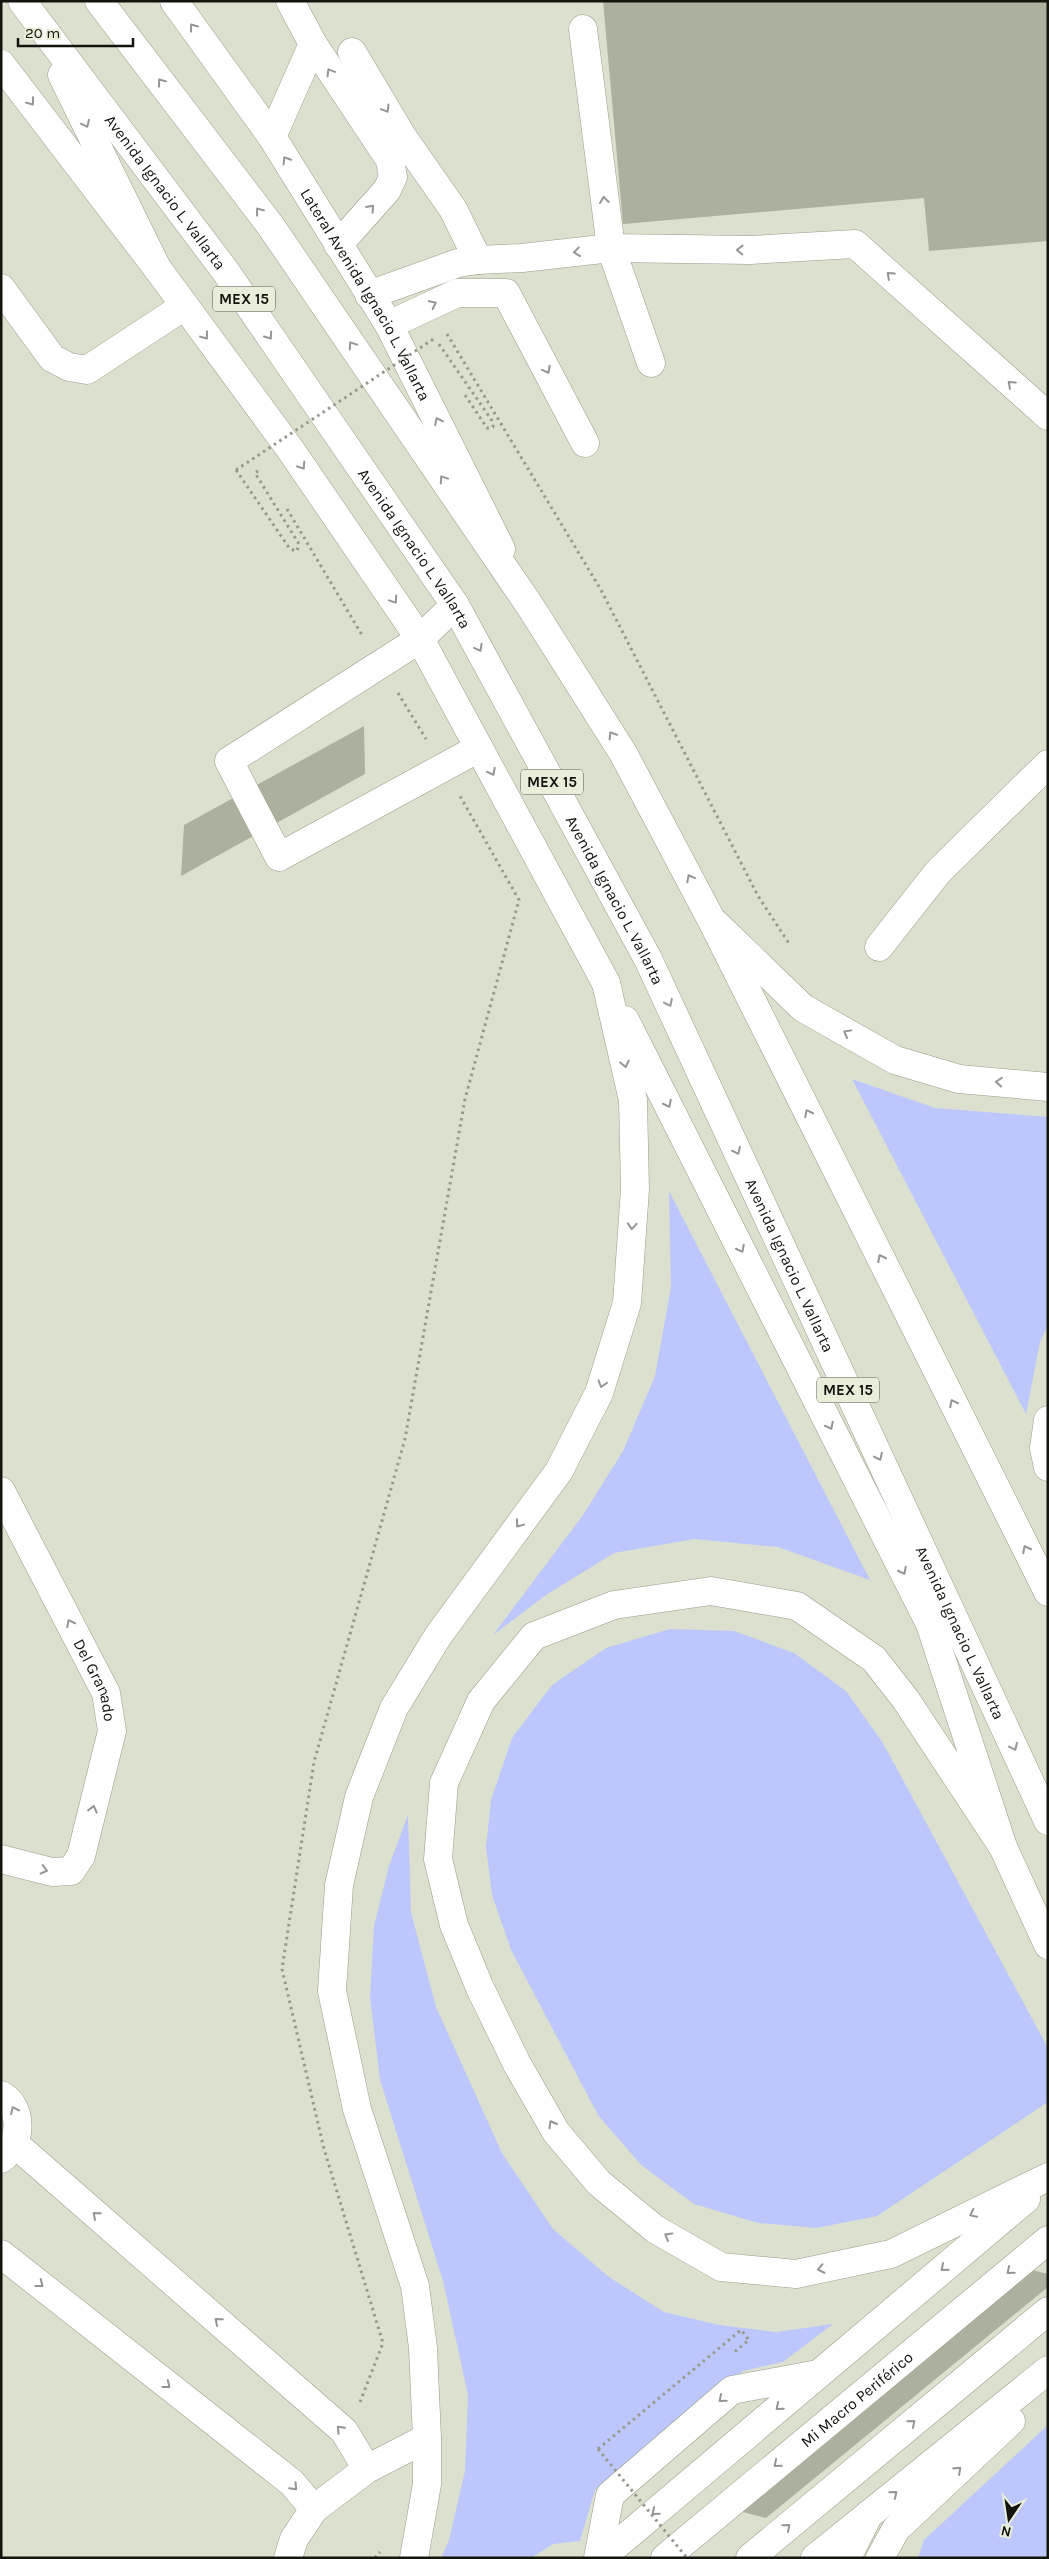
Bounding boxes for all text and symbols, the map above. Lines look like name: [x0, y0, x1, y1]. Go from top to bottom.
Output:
scale bar: [18, 15, 132, 47]
text: 20 m: [25, 24, 60, 42]
one-way arrow: [190, 24, 198, 33]
one-way arrow: [327, 68, 337, 77]
one-way arrow: [158, 79, 166, 88]
one-way arrow: [25, 96, 33, 105]
one-way arrow: [379, 104, 389, 113]
street label: Avenida Ignacio L. Vallarta: [101, 111, 230, 273]
one-way arrow: [80, 119, 90, 128]
one-way arrow: [283, 157, 293, 166]
street label: Lateral Avenida Ignacio L. Vallarta: [297, 185, 435, 404]
one-way arrow: [599, 195, 610, 203]
one-way arrow: [365, 205, 374, 214]
one-way arrow: [257, 208, 265, 217]
one-way arrow: [735, 245, 743, 255]
one-way arrow: [573, 246, 581, 257]
one-way arrow: [887, 272, 896, 281]
road number: MEX 15: [213, 286, 275, 312]
one-way arrow: [428, 300, 437, 310]
one-way arrow: [200, 330, 208, 339]
one-way arrow: [263, 330, 272, 339]
one-way arrow: [349, 341, 358, 350]
one-way arrow: [541, 364, 551, 373]
one-way arrow: [1008, 380, 1017, 389]
one-way arrow: [434, 418, 444, 427]
one-way arrow: [296, 460, 305, 470]
street label: Avenida Ignacio L. Vallarta: [354, 465, 475, 632]
one-way arrow: [440, 475, 449, 485]
one-way arrow: [388, 594, 397, 604]
one-way arrow: [473, 643, 483, 652]
one-way arrow: [609, 731, 618, 741]
one-way arrow: [486, 766, 496, 775]
road number: MEX 15: [521, 770, 583, 794]
street label: Avenida Ignacio L. Vallarta: [562, 812, 668, 988]
one-way arrow: [686, 874, 696, 883]
one-way arrow: [662, 998, 673, 1007]
one-way arrow: [843, 1029, 852, 1039]
one-way arrow: [619, 1060, 630, 1069]
one-way arrow: [995, 1077, 1003, 1088]
one-way arrow: [662, 1099, 672, 1108]
one-way arrow: [804, 1109, 814, 1118]
one-way arrow: [731, 1146, 741, 1155]
street label: Avenida Ignacio L. Vallarta: [742, 1175, 838, 1355]
one-way arrow: [627, 1222, 638, 1230]
one-way arrow: [735, 1244, 745, 1253]
one-way arrow: [877, 1254, 887, 1263]
road number: MEX 15: [817, 1378, 879, 1402]
one-way arrow: [597, 1380, 607, 1388]
one-way arrow: [949, 1400, 959, 1409]
one-way arrow: [824, 1420, 834, 1429]
one-way arrow: [873, 1452, 883, 1461]
one-way arrow: [517, 1518, 525, 1527]
street label: Avenida Ignacio L. Vallarta: [912, 1543, 1009, 1722]
one-way arrow: [1022, 1545, 1032, 1554]
one-way arrow: [897, 1566, 907, 1575]
one-way arrow: [66, 1619, 76, 1628]
street label: Del Granado: [70, 1635, 120, 1723]
one-way arrow: [1007, 1742, 1018, 1751]
one-way arrow: [87, 1804, 98, 1813]
one-way arrow: [40, 1864, 49, 1875]
one-way arrow: [9, 2106, 20, 2115]
one-way arrow: [548, 2121, 558, 2130]
one-way arrow: [969, 2208, 978, 2218]
one-way arrow: [92, 2211, 101, 2220]
one-way arrow: [664, 2232, 673, 2242]
one-way arrow: [940, 2262, 949, 2271]
one-way arrow: [817, 2263, 825, 2274]
one-way arrow: [1007, 2265, 1016, 2274]
one-way arrow: [34, 2279, 43, 2288]
one-way arrow: [215, 2318, 224, 2327]
street label: Mi Macro Periférico: [797, 2347, 917, 2451]
one-way arrow: [161, 2379, 170, 2387]
one-way arrow: [719, 2393, 728, 2401]
one-way arrow: [776, 2401, 785, 2410]
one-way arrow: [907, 2420, 916, 2429]
one-way arrow: [337, 2425, 346, 2434]
one-way arrow: [774, 2458, 783, 2466]
one-way arrow: [953, 2467, 962, 2476]
one-way arrow: [288, 2481, 297, 2490]
one-way arrow: [888, 2492, 897, 2500]
north arrow: [984, 2494, 1034, 2544]
one-way arrow: [652, 2506, 661, 2515]
text: N: [999, 2522, 1013, 2541]
one-way arrow: [781, 2524, 790, 2532]

